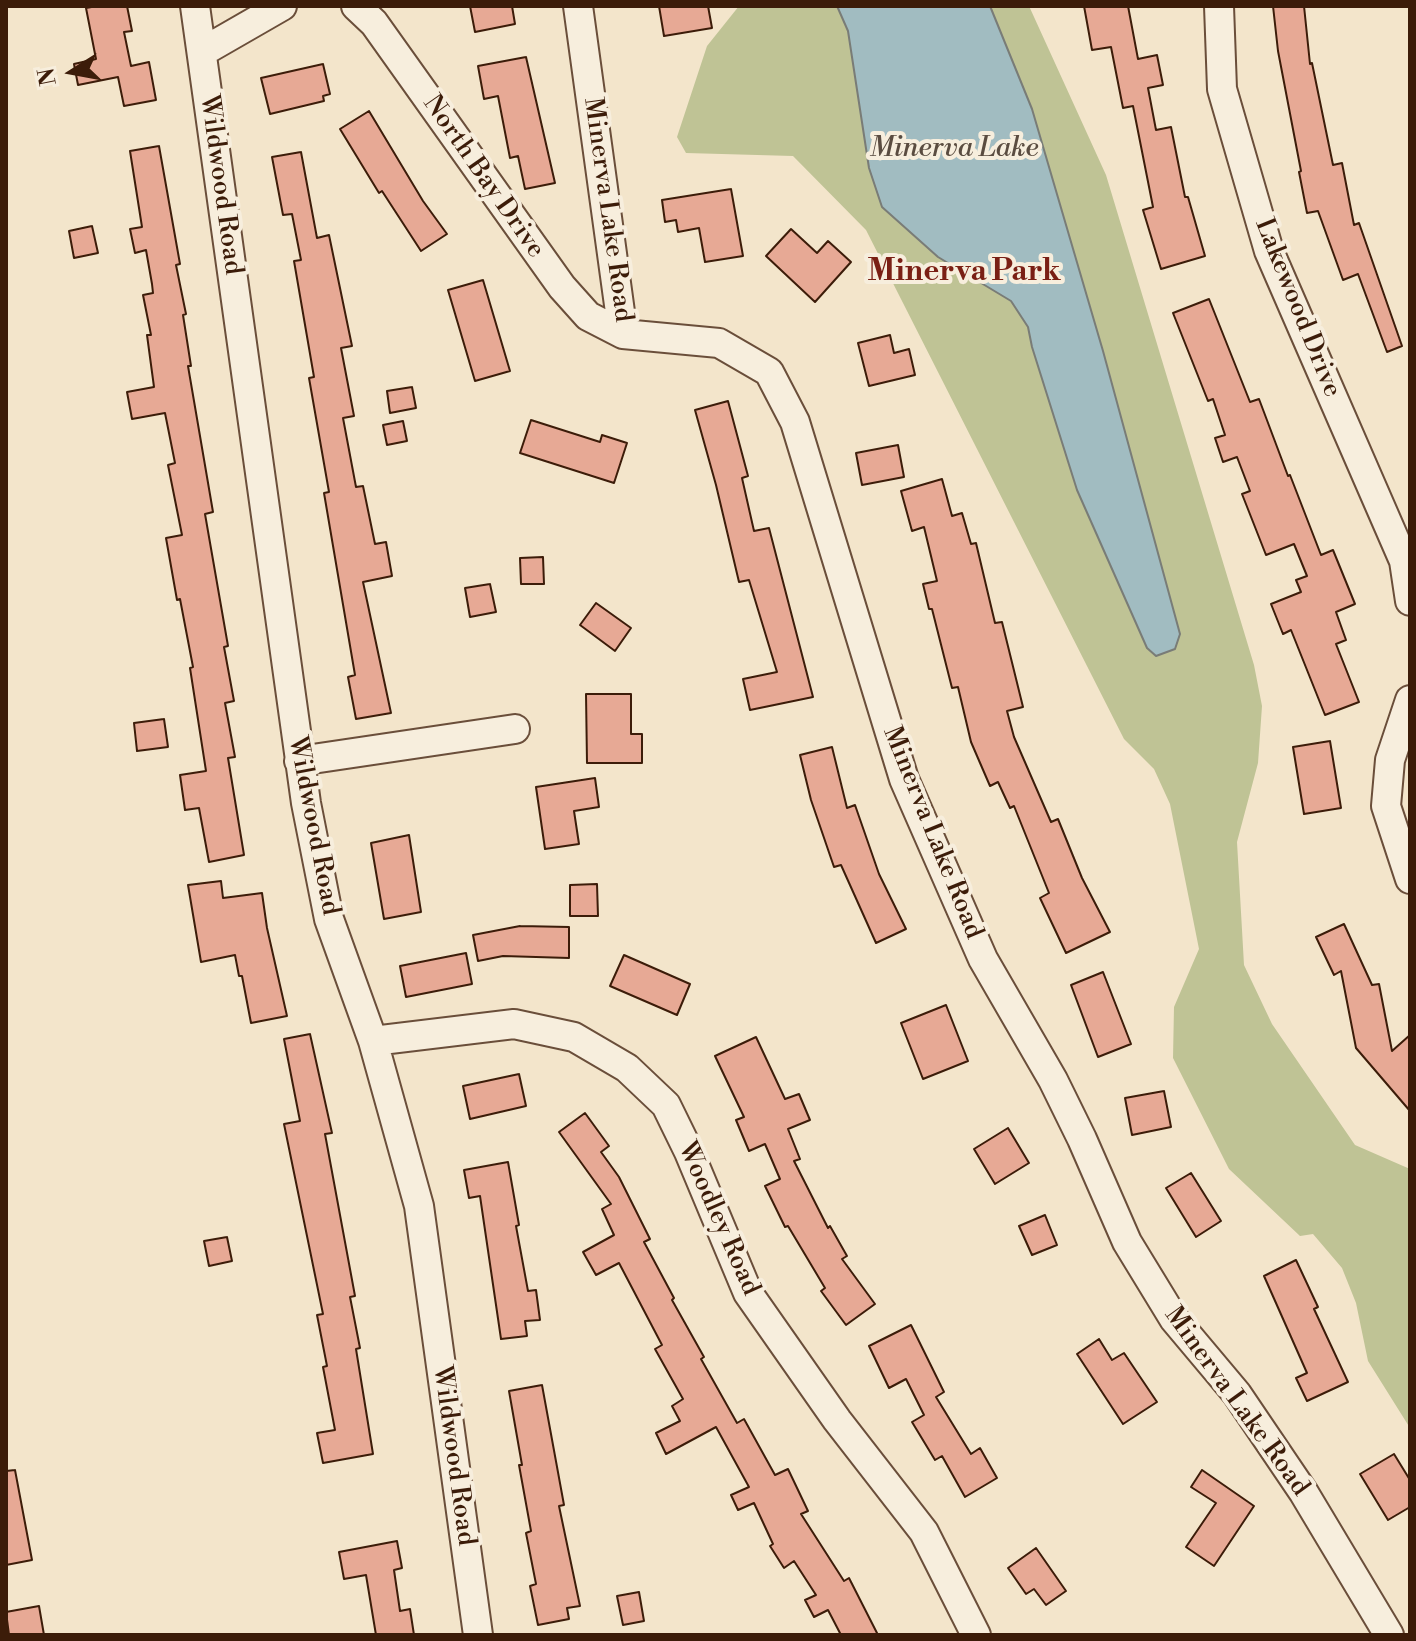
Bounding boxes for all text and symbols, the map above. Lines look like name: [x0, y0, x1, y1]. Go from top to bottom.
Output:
north arrow: [32, 32, 112, 112]
text: N: [33, 66, 63, 88]
street label: North Bay Drive: [415, 90, 551, 264]
street label: Wildwood Road: [192, 93, 248, 277]
street label: Minerva Lake Road: [576, 96, 638, 324]
water label: Minerva Lake: [869, 132, 1039, 166]
street label: Lakewood Drive: [1247, 214, 1347, 402]
district label: Minerva Park: [867, 255, 1061, 291]
street label: Minerva Lake Road: [875, 722, 989, 944]
street label: Wildwood Road: [280, 734, 346, 918]
street label: Woodley Road: [670, 1137, 766, 1301]
street label: Minerva Lake Road: [1157, 1301, 1315, 1503]
street label: Wildwood Road: [425, 1364, 481, 1548]

